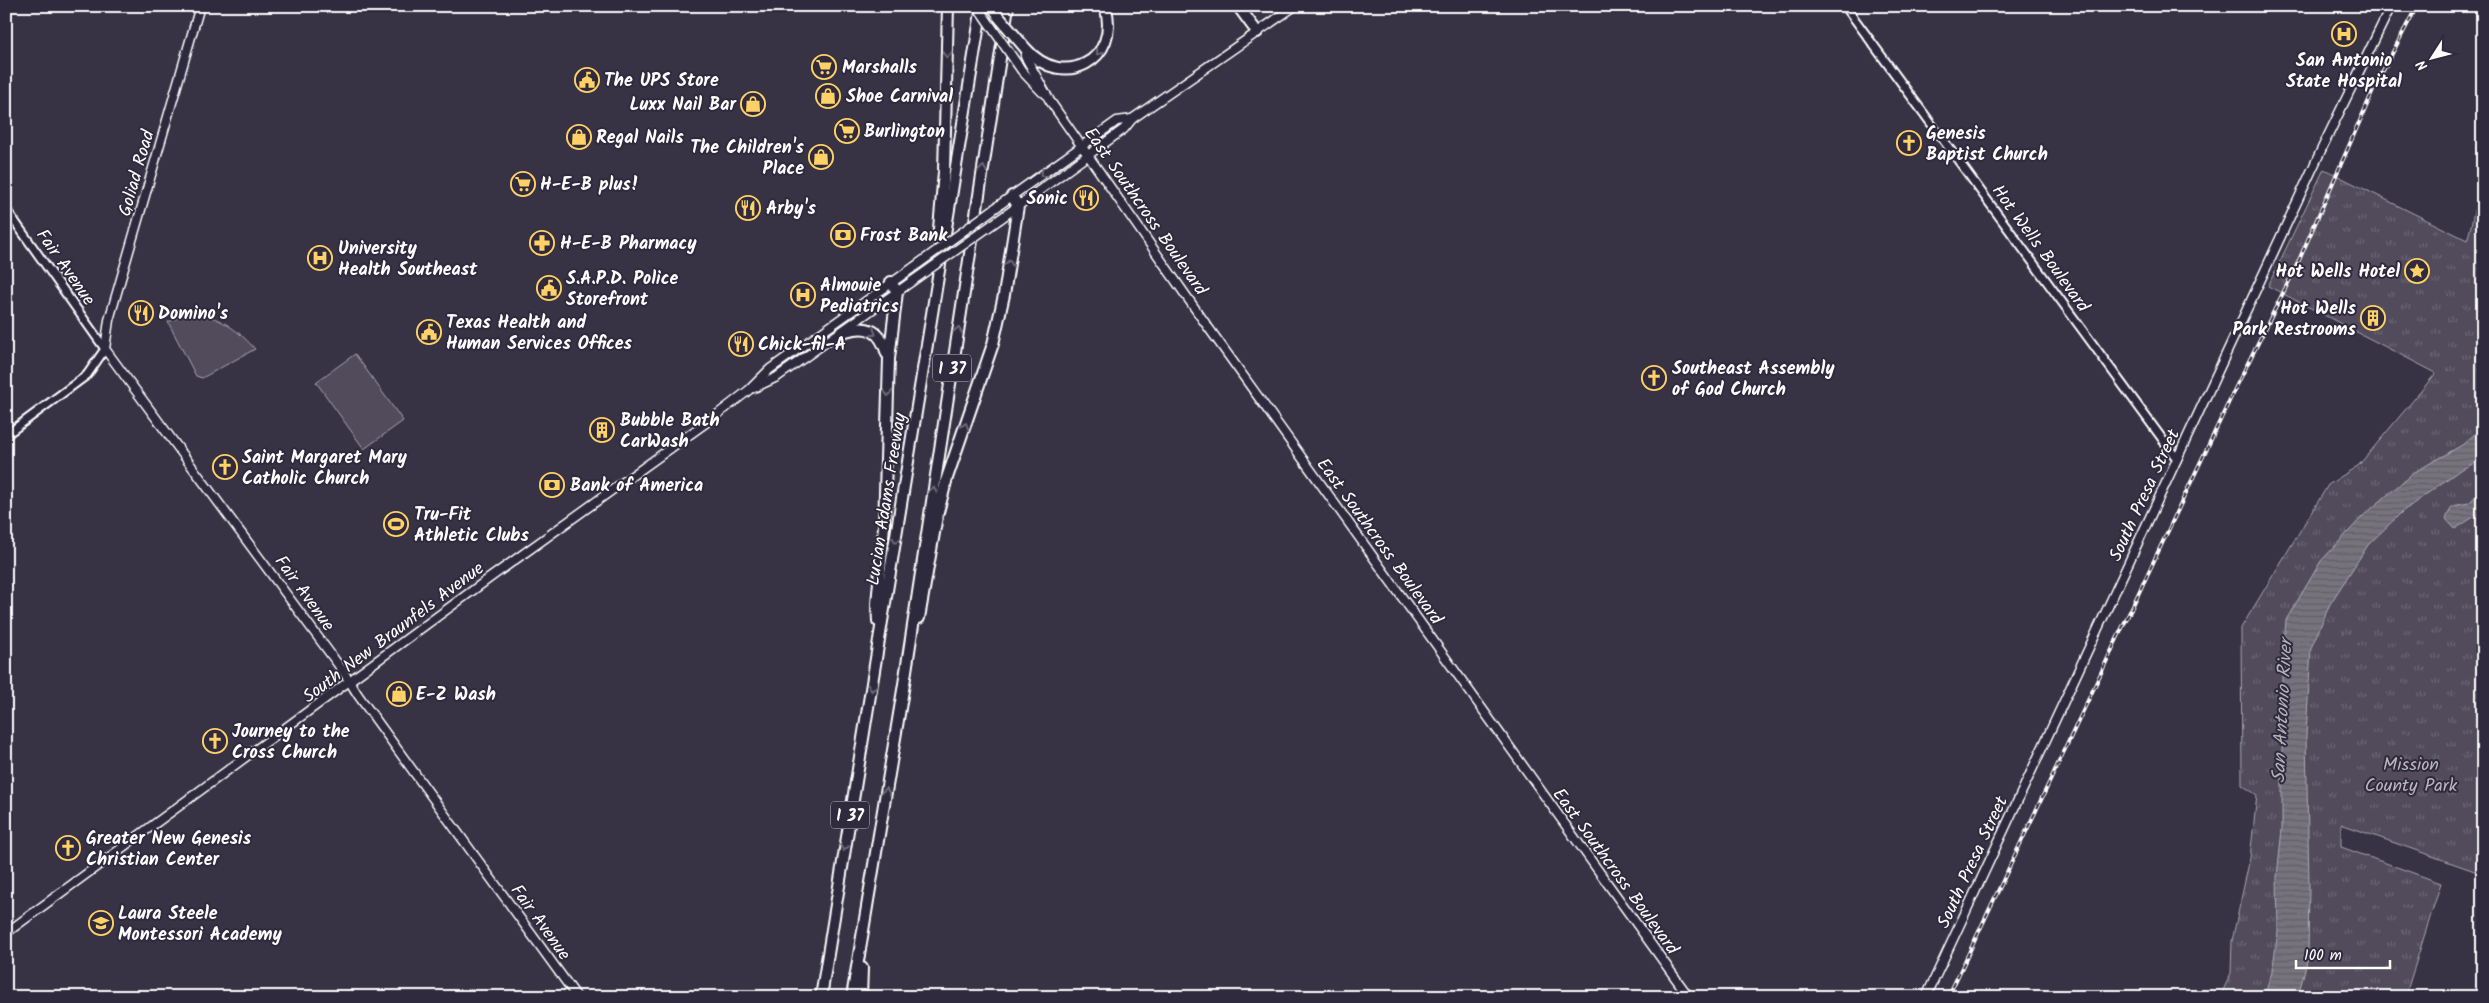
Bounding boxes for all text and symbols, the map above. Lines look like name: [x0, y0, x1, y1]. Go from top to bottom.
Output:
hospital icon: San Antonio State Hospital: [2331, 21, 2357, 47]
north arrow: [2406, 32, 2456, 82]
one-way arrow: [1096, 46, 1104, 55]
place label: San Antonio State Hospital: [2286, 47, 2402, 97]
one-way arrow: [942, 52, 952, 59]
supermarket icon: Marshalls: [811, 54, 837, 80]
place label: Marshalls: [842, 54, 918, 83]
text: N: [2411, 55, 2434, 75]
public building icon: The UPS Store: [574, 67, 600, 93]
place label: The UPS Store: [604, 67, 719, 96]
shop icon: Shoe Carnival: [815, 83, 841, 109]
place label: Shoe Carnival: [846, 83, 953, 112]
place label: Luxx Nail Bar: [630, 91, 737, 120]
shop icon: Luxx Nail Bar: [740, 91, 766, 117]
supermarket icon: Burlington: [834, 118, 860, 144]
place label: Burlington: [864, 118, 945, 147]
place label: Genesis Baptist Church: [1926, 120, 2048, 170]
street label: East Southcross Boulevard: [1075, 122, 1215, 303]
shop icon: Regal Nails: [566, 124, 592, 150]
place label: Regal Nails: [596, 124, 684, 153]
street label: Goliad Road: [111, 126, 164, 220]
church icon: Genesis Baptist Church: [1896, 130, 1922, 156]
place label: The Children's Place: [690, 134, 805, 184]
shop icon: The Children's Place: [808, 144, 834, 170]
one-way arrow: [977, 165, 988, 173]
one-way arrow: [1040, 169, 1049, 177]
supermarket icon: H-E-B plus!: [510, 171, 536, 197]
place label: H-E-B plus!: [540, 171, 639, 200]
street label: Hot Wells Boulevard: [1983, 179, 2097, 320]
place label: Sonic: [1026, 185, 1068, 214]
restaurant icon: Sonic: [1073, 185, 1099, 211]
restaurant icon: Arby's: [735, 195, 761, 221]
place label: Arby's: [766, 195, 816, 224]
bank icon: Frost Bank: [830, 222, 856, 248]
place label: Frost Bank: [860, 222, 948, 251]
street label: Fair Avenue: [28, 223, 102, 312]
pharmacy icon: H-E-B Pharmacy: [529, 230, 555, 256]
place label: H-E-B Pharmacy: [560, 230, 697, 259]
place label: University Health Southeast: [338, 235, 478, 285]
hospital icon: University Health Southeast: [307, 245, 333, 271]
place label: Hot Wells Hotel: [2276, 258, 2400, 287]
place icon: Hot Wells Hotel: [2404, 258, 2430, 284]
one-way arrow: [1004, 259, 1014, 268]
place label: S.A.P.D. Police Storefront: [566, 265, 678, 315]
place label: Almouie Pediatrics: [820, 272, 899, 322]
public building icon: S.A.P.D. Police Storefront: [536, 275, 562, 301]
hospital icon: Almouie Pediatrics: [790, 282, 816, 308]
place label: Hot Wells Park Restrooms: [2232, 295, 2357, 345]
restaurant icon: Domino's: [128, 300, 154, 326]
place label: Domino's: [158, 300, 229, 329]
building icon: Hot Wells Park Restrooms: [2360, 305, 2386, 331]
place label: Texas Health and Human Services Offices: [446, 309, 633, 359]
public building icon: Texas Health and Human Services Offices: [416, 319, 442, 345]
one-way arrow: [952, 325, 963, 333]
one-way arrow: [868, 326, 877, 336]
restaurant icon: Chick-fil-A: [728, 331, 754, 357]
place label: Chick-fil-A: [758, 331, 846, 360]
road number: I 37: [933, 354, 971, 382]
place label: Southeast Assembly of God Church: [1672, 355, 1835, 405]
church icon: Southeast Assembly of God Church: [1641, 365, 1667, 391]
one-way arrow: [882, 389, 893, 397]
place label: Bubble Bath CarWash: [620, 407, 720, 457]
street label: Lucian Adams Freeway: [860, 410, 916, 588]
building icon: Bubble Bath CarWash: [589, 417, 615, 443]
one-way arrow: [959, 422, 969, 431]
street label: South Presa Street: [2102, 424, 2189, 567]
place label: Saint Margaret Mary Catholic Church: [242, 444, 408, 494]
street label: East Southcross Boulevard: [1308, 452, 1450, 632]
church icon: Saint Margaret Mary Catholic Church: [212, 454, 238, 480]
bank icon: Bank of America: [539, 472, 565, 498]
place label: Bank of America: [570, 472, 703, 501]
one-way arrow: [927, 486, 938, 494]
place label: Tru-Fit Athletic Clubs: [414, 501, 530, 551]
sports icon: Tru-Fit Athletic Clubs: [383, 511, 409, 537]
one-way arrow: [891, 536, 901, 545]
street label: Fair Avenue: [266, 550, 341, 638]
street label: South New Braunfels Avenue: [297, 555, 491, 711]
water label: San Antonio River: [2264, 635, 2302, 784]
shop icon: E-Z Wash: [386, 681, 412, 707]
place label: E-Z Wash: [416, 681, 496, 710]
one-way arrow: [867, 684, 878, 692]
place label: Journey to the Cross Church: [232, 718, 350, 768]
church icon: Journey to the Cross Church: [202, 728, 228, 754]
park label: Mission County Park: [2365, 751, 2458, 801]
street label: East Southcross Boulevard: [1544, 782, 1686, 962]
one-way arrow: [881, 787, 891, 796]
street label: South Presa Street: [1930, 791, 2017, 934]
road number: I 37: [831, 802, 869, 828]
place label: Greater New Genesis Christian Center: [86, 825, 252, 875]
church icon: Greater New Genesis Christian Center: [55, 835, 81, 861]
one-way arrow: [840, 844, 850, 853]
street label: Fair Avenue: [502, 879, 577, 967]
place label: Laura Steele Montessori Academy: [118, 900, 282, 950]
school or university icon: Laura Steele Montessori Academy: [88, 910, 114, 936]
scale bar: [2296, 938, 2390, 970]
text: 100 m: [2304, 944, 2342, 968]

